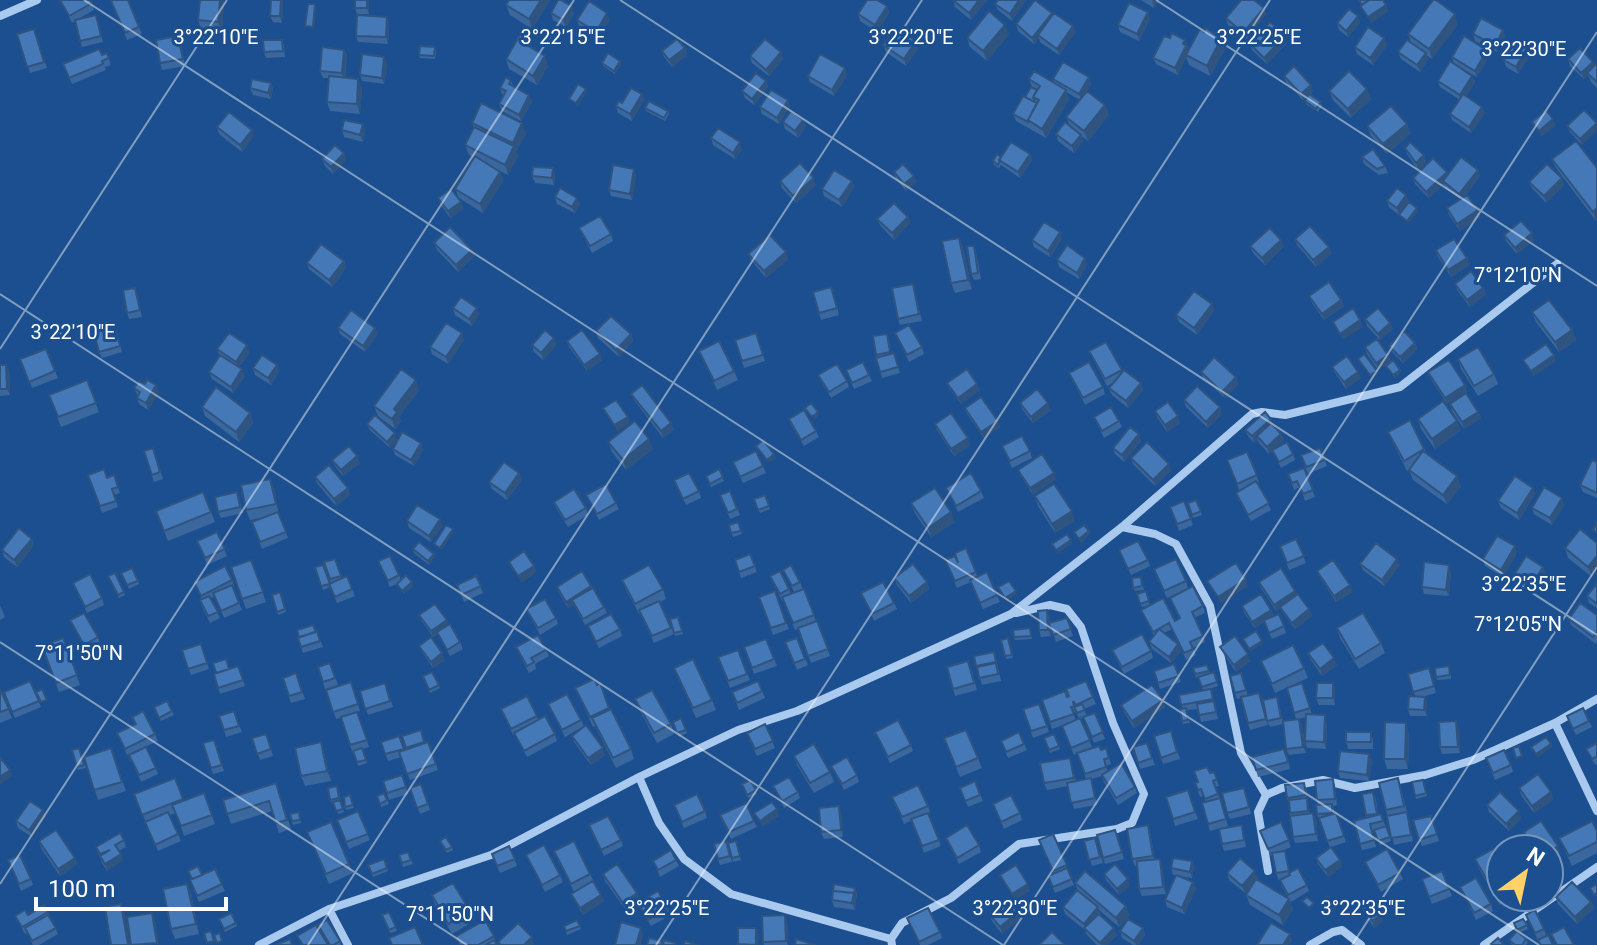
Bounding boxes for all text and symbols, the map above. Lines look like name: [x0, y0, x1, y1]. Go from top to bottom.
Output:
text: 3°22'10"E: [174, 25, 258, 49]
text: 3°22'15"E: [521, 25, 605, 49]
text: 3°22'20"E: [869, 25, 953, 49]
text: 3°22'25"E: [1217, 25, 1301, 49]
text: 3°22'30"E: [1482, 37, 1566, 61]
text: 7°12'10"N: [1474, 263, 1562, 287]
text: 3°22'10"E: [31, 320, 115, 344]
text: 3°22'35"E: [1482, 572, 1566, 596]
text: 7°12'05"N: [1474, 612, 1562, 636]
text: 7°11'50"N: [35, 641, 123, 665]
north arrow: [1485, 833, 1565, 913]
text: N: [1522, 842, 1549, 871]
scale bar: [36, 861, 226, 911]
text: 100 m: [48, 875, 115, 903]
text: 3°22'25"E: [625, 896, 709, 920]
text: 3°22'30"E: [973, 896, 1057, 920]
text: 3°22'35"E: [1321, 896, 1405, 920]
text: 7°11'50"N: [406, 902, 494, 926]

